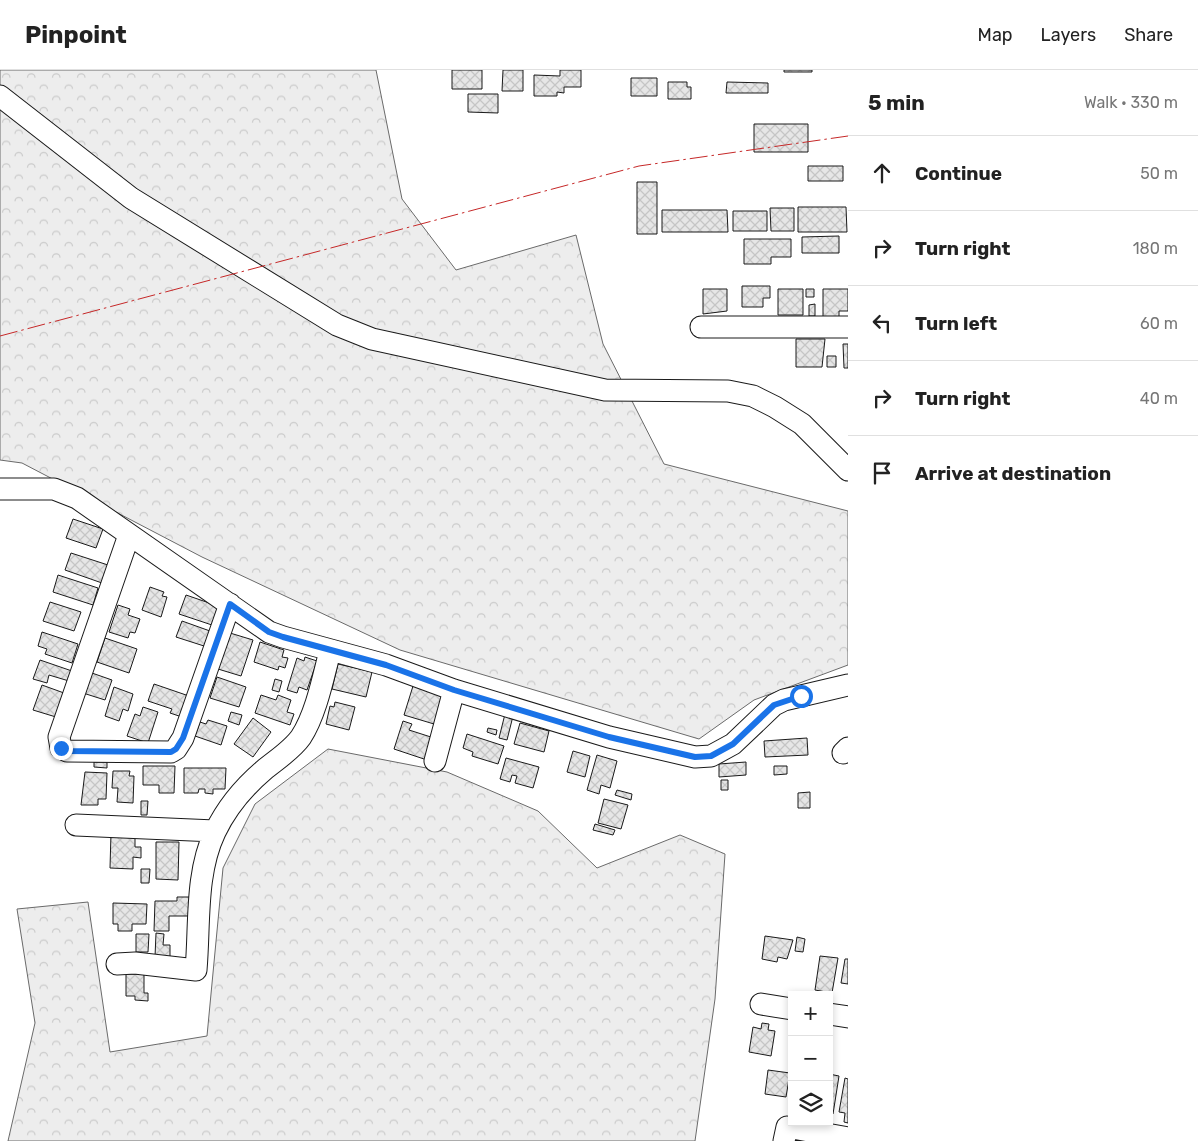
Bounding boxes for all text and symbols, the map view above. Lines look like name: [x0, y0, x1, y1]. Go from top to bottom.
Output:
text: Pinpoint: [25, 21, 127, 49]
text: Map: [978, 24, 1013, 46]
text: Layers: [1041, 24, 1096, 46]
text: Share: [1124, 24, 1173, 46]
text: 5 min: [868, 90, 925, 115]
text: Walk · 330 m: [1084, 93, 1178, 112]
icon: ahead: [868, 159, 896, 187]
text: Continue: [915, 162, 1002, 185]
text: 50 m: [1140, 164, 1178, 183]
icon: right: [868, 234, 896, 262]
text: Turn right: [915, 237, 1010, 260]
text: 180 m: [1133, 239, 1178, 258]
icon: left: [868, 309, 896, 337]
text: Turn left: [915, 312, 997, 335]
text: 60 m: [1140, 314, 1178, 333]
icon: right: [868, 384, 896, 412]
text: Turn right: [915, 387, 1010, 410]
text: 40 m: [1140, 389, 1178, 408]
icon: arrive: [868, 459, 896, 487]
text: Arrive at destination: [915, 462, 1111, 485]
route start: [790, 685, 813, 708]
route end: [50, 737, 73, 760]
map controls: [788, 991, 833, 1126]
button: +: [788, 991, 833, 1036]
button: −: [788, 1036, 833, 1081]
button: layers: [788, 1081, 833, 1126]

